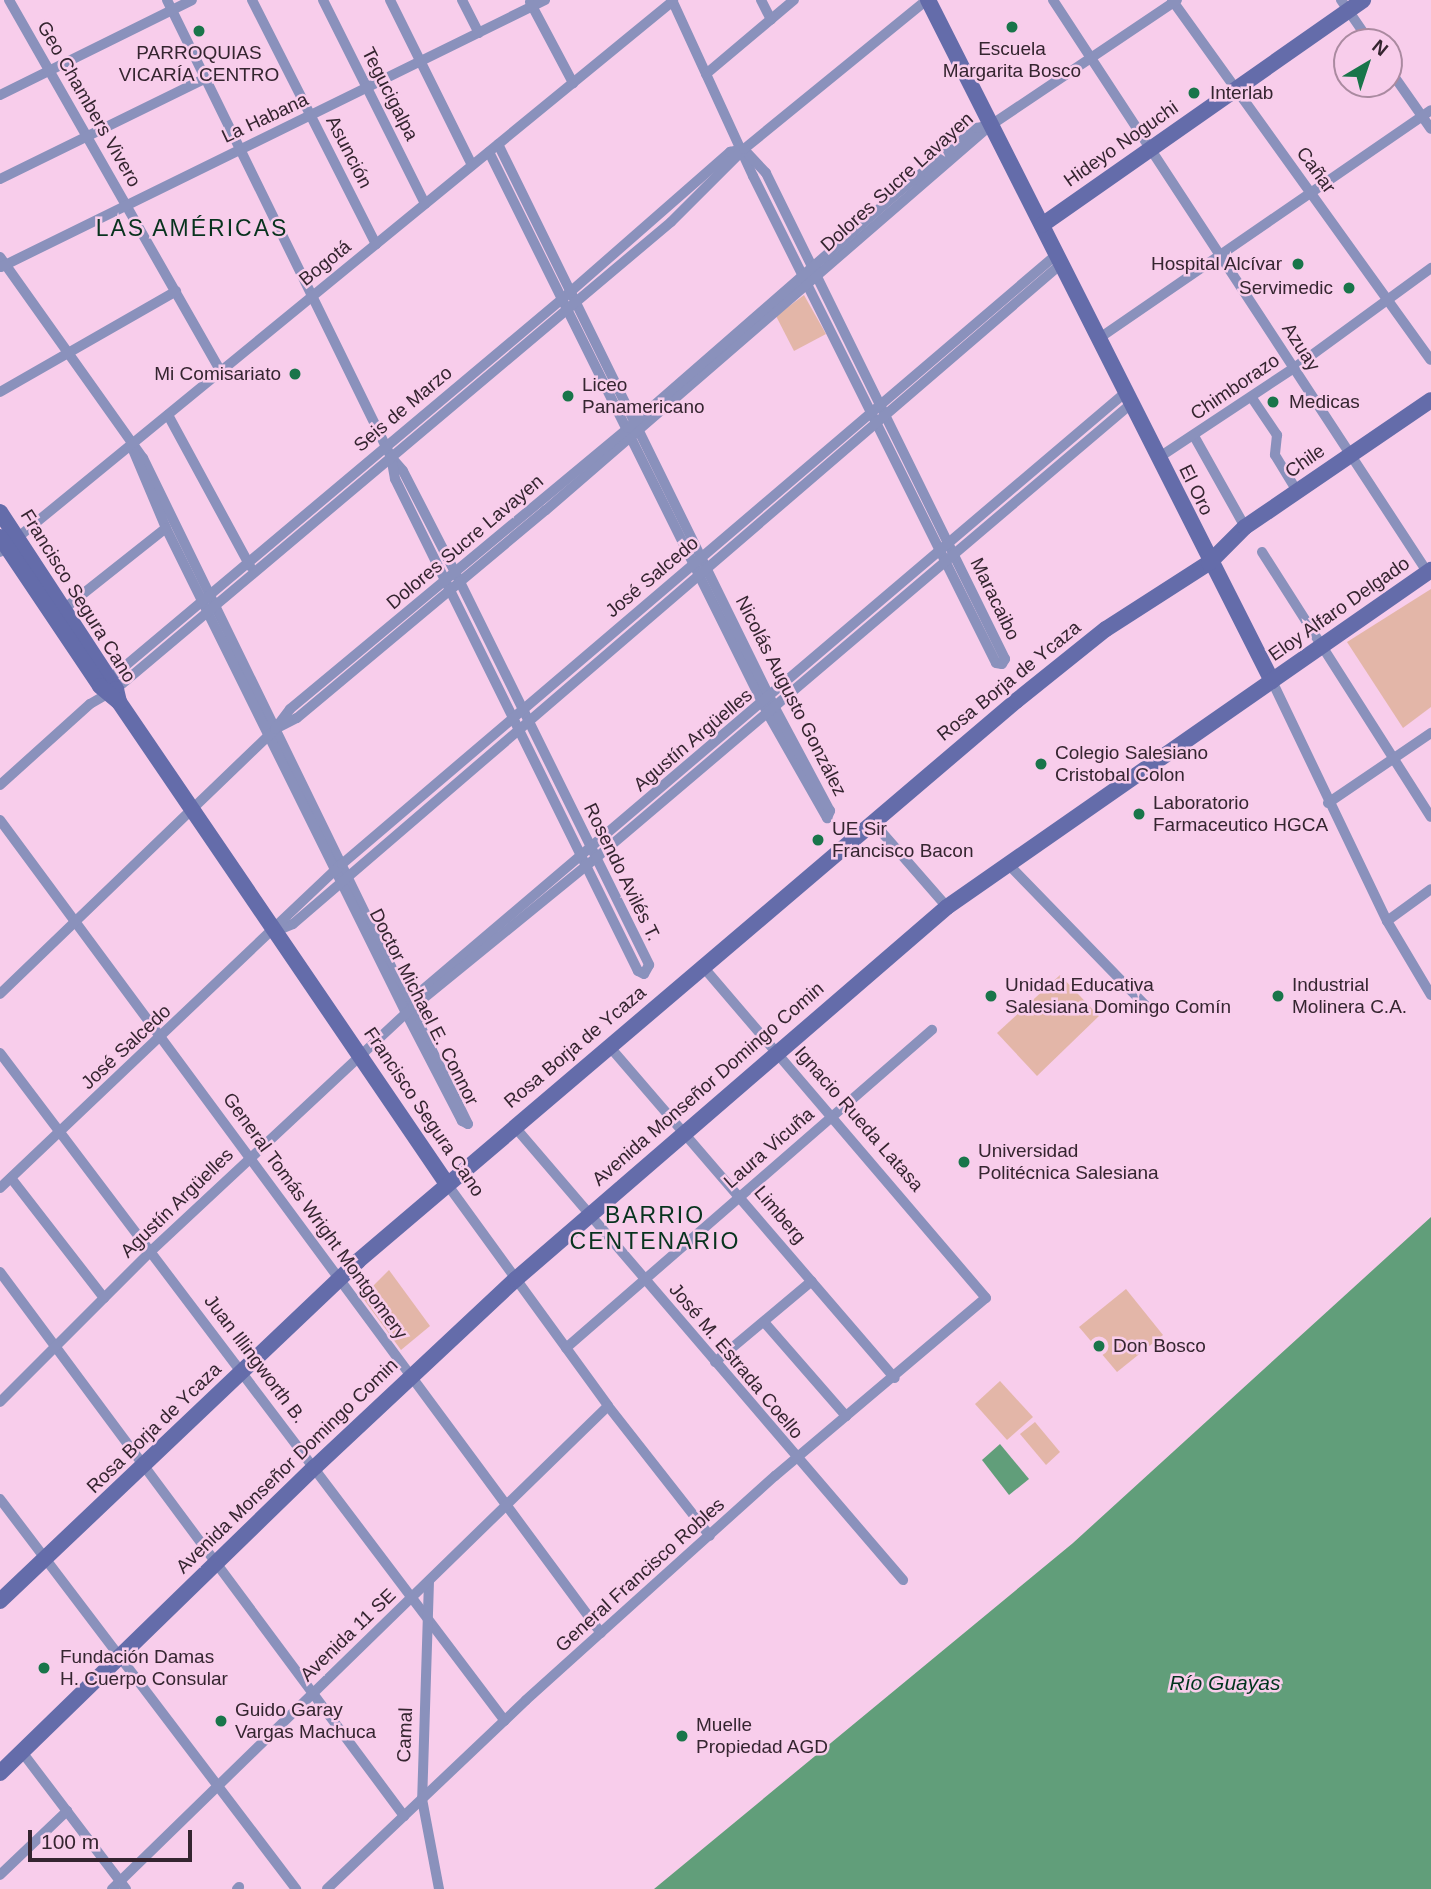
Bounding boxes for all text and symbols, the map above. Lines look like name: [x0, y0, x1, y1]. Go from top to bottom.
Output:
street label: Geo Chambers Vivero: [32, 17, 146, 191]
marker: Escuela Margarita Bosco: [1004, 19, 1020, 35]
marker: PARROQUIAS VICARÍA CENTRO: [191, 23, 207, 39]
north arrow: [1333, 28, 1403, 98]
text: N: [1368, 35, 1392, 60]
place label: Escuela Margarita Bosco: [943, 38, 1081, 82]
place label: PARROQUIAS VICARÍA CENTRO: [118, 42, 280, 86]
street label: Tegucigalpa: [357, 44, 423, 144]
place label: Interlab: [1210, 82, 1273, 104]
marker: Interlab: [1184, 83, 1204, 103]
street label: La Habana: [218, 88, 312, 148]
street label: Hideyo Noguchi: [1060, 96, 1182, 192]
street label: Dolores Sucre Lavayen: [816, 107, 978, 257]
street label: Asunción: [321, 112, 377, 192]
street label: Cañar: [1292, 142, 1340, 198]
district label: LAS AMÉRICAS: [97, 214, 287, 242]
street label: Bogotá: [294, 235, 356, 291]
place label: Hospital Alcívar: [1150, 253, 1282, 275]
marker: Hospital Alcívar: [1288, 254, 1308, 274]
place label: Servimedic: [1239, 277, 1333, 299]
marker: Servimedic: [1339, 278, 1359, 298]
street label: Azuay: [1277, 319, 1325, 375]
street label: Chimborazo: [1186, 349, 1284, 425]
street label: Seis de Marzo: [349, 361, 457, 457]
place label: Mi Comisariato: [154, 363, 281, 385]
marker: Mi Comisariato: [287, 366, 303, 382]
place label: Liceo Panamericano: [582, 374, 705, 418]
marker: Liceo Panamericano: [560, 388, 576, 404]
place label: Medicas: [1289, 391, 1360, 413]
marker: Medicas: [1263, 392, 1283, 412]
street label: Chile: [1281, 439, 1329, 483]
street label: El Oro: [1174, 461, 1218, 519]
street label: Dolores Sucre Lavayen: [382, 470, 548, 614]
street label: Francisco Segura Cano: [15, 505, 141, 687]
street label: José Salcedo: [601, 532, 703, 622]
street label: Eloy Alfaro Delgado: [1264, 552, 1414, 666]
street label: Maracaibo: [965, 554, 1025, 644]
street label: Nicolás Augusto González: [730, 592, 852, 800]
street label: Rosa Borja de Ycaza: [932, 616, 1086, 746]
street label: Agustín Argüelles: [629, 683, 757, 797]
place label: Colegio Salesiano Cristobal Colon: [1055, 742, 1208, 786]
marker: Colegio Salesiano Cristobal Colon: [1033, 756, 1049, 772]
place label: Laboratorio Farmaceutico HGCA: [1153, 792, 1328, 836]
street label: Rosendo Avilés T.: [578, 799, 666, 945]
marker: Laboratorio Farmaceutico HGCA: [1131, 806, 1147, 822]
place label: UE Sir Francisco Bacon: [832, 818, 974, 862]
marker: UE Sir Francisco Bacon: [810, 832, 826, 848]
street label: Doctor Michael E. Connor: [364, 905, 484, 1109]
place label: Unidad Educativa Salesiana Domingo Comín: [1005, 974, 1231, 1018]
place label: Industrial Molinera C.A.: [1292, 974, 1407, 1018]
street label: Avenida Monseñor Domingo Comin: [587, 977, 829, 1191]
street label: Rosa Borja de Ycaza: [499, 981, 651, 1113]
marker: Unidad Educativa Salesiana Domingo Comín: [983, 988, 999, 1004]
marker: Industrial Molinera C.A.: [1270, 988, 1286, 1004]
street label: José Salcedo: [77, 1000, 175, 1094]
street label: Francisco Segura Cano: [359, 1023, 489, 1201]
street label: Ignacio Rueda Latasa: [790, 1042, 928, 1196]
street label: General Tomás Wright Montgomery: [218, 1088, 412, 1344]
street label: Laura Vicuña: [719, 1103, 819, 1193]
place label: Universidad Politécnica Salesiana: [978, 1140, 1159, 1184]
street label: Agustín Argüelles: [116, 1143, 238, 1263]
marker: Universidad Politécnica Salesiana: [956, 1154, 972, 1170]
street label: Limberg: [749, 1181, 811, 1249]
district label: BARRIO CENTENARIO: [571, 1201, 739, 1255]
street label: José M. Estrada Coello: [664, 1278, 808, 1444]
street label: Juan Illingworth B.: [199, 1290, 311, 1428]
place label: Don Bosco: [1113, 1335, 1206, 1357]
marker: Don Bosco: [1091, 1338, 1107, 1354]
street label: Avenida Monseñor Domingo Comin: [171, 1354, 403, 1578]
street label: Rosa Borja de Ycaza: [82, 1358, 226, 1498]
street label: General Francisco Robles: [551, 1493, 729, 1657]
street label: Avenida 11 SE: [296, 1584, 400, 1686]
place label: Fundación Damas H. Cuerpo Consular: [60, 1646, 228, 1690]
marker: Fundación Damas H. Cuerpo Consular: [34, 1658, 54, 1678]
water label: Río Guayas: [1170, 1670, 1280, 1696]
place label: Guido Garay Vargas Machuca: [235, 1699, 376, 1743]
street label: Camal: [393, 1707, 417, 1763]
marker: Guido Garay Vargas Machuca: [213, 1713, 229, 1729]
place label: Muelle Propiedad AGD: [696, 1714, 829, 1758]
marker: Muelle Propiedad AGD: [674, 1728, 690, 1744]
scale bar: [32, 1815, 196, 1859]
text: 100 m: [41, 1830, 99, 1853]

